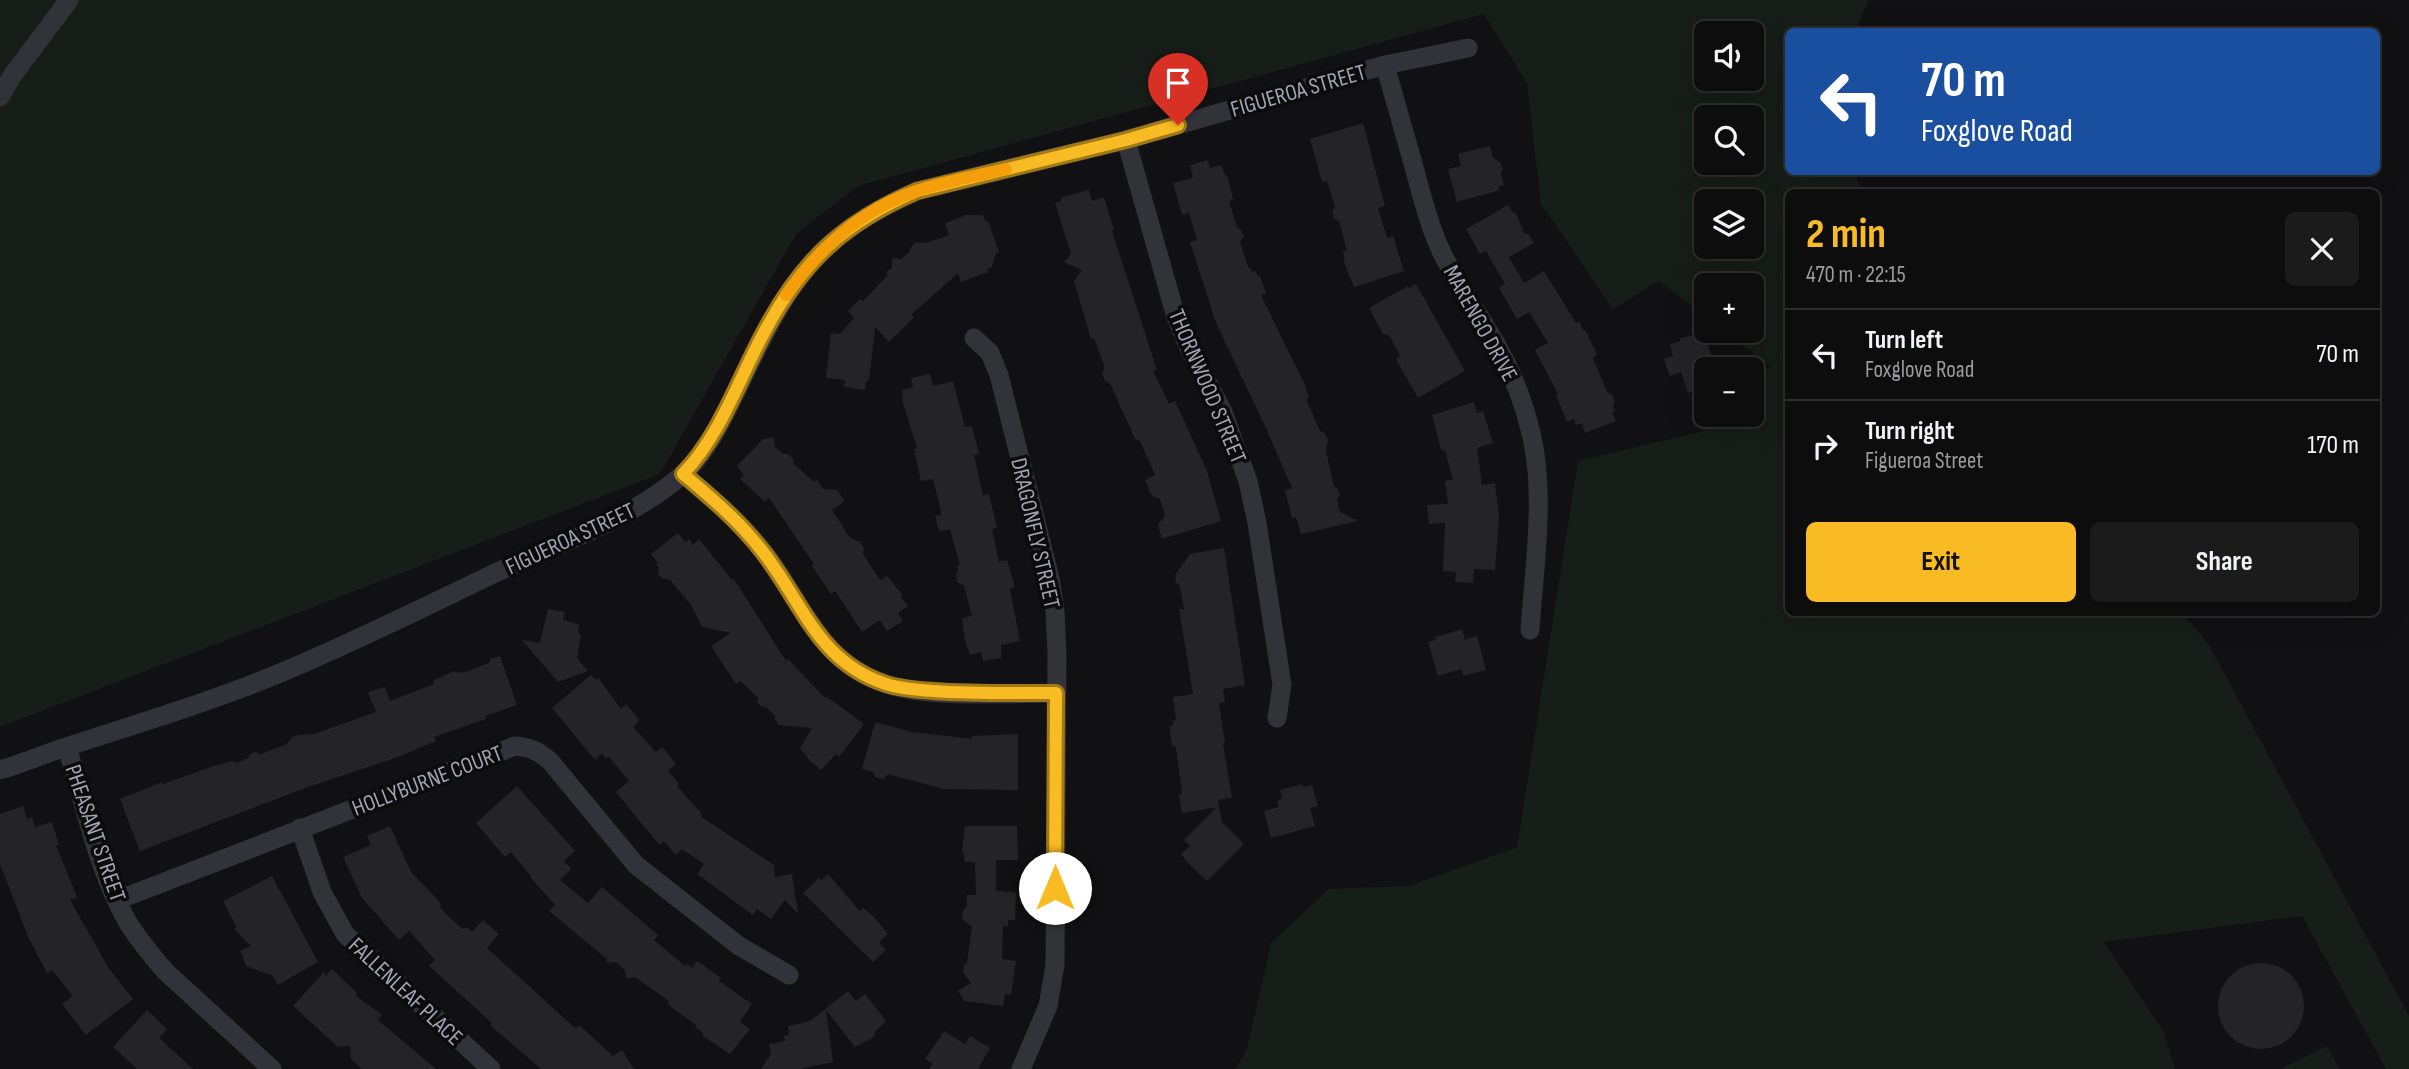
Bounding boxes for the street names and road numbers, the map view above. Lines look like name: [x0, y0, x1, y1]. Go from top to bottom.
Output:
street label: FIGUEROA STREET: [1227, 58, 1369, 124]
street label: MARENGO DRIVE: [1437, 261, 1523, 386]
street label: THORNWOOD STREET: [1162, 305, 1252, 468]
street label: DRAGONFLY STREET: [1004, 455, 1066, 611]
street label: FIGUEROA STREET: [501, 497, 639, 581]
street label: HOLLYBURNE COURT: [348, 739, 506, 822]
street label: PHEASANT STREET: [59, 761, 132, 905]
street label: FALLENLEAF PLACE: [342, 932, 468, 1052]

